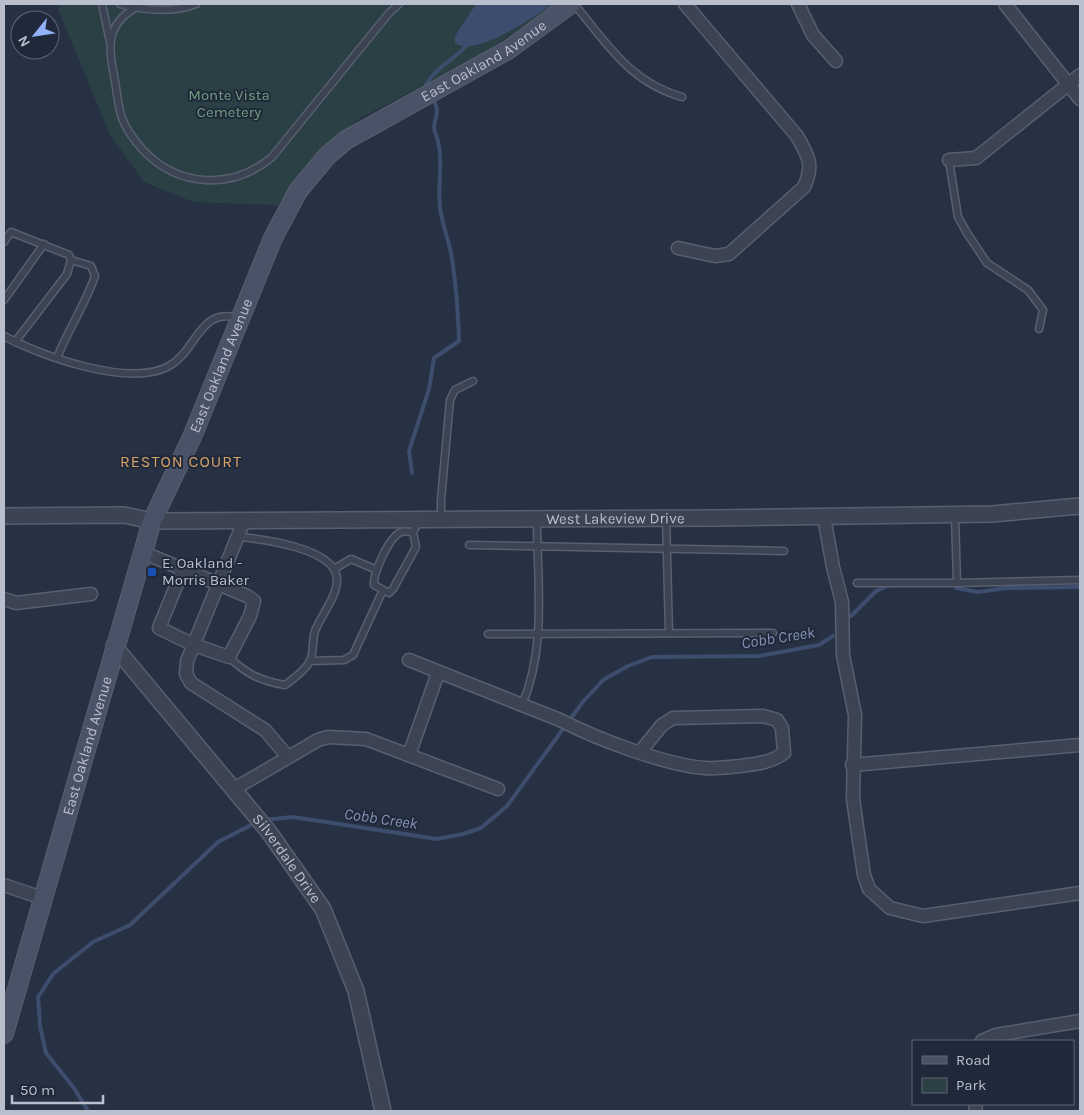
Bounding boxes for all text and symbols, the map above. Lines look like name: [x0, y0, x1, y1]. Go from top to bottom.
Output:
north arrow: [10, 10, 60, 60]
street label: East Oakland Avenue: [418, 16, 550, 106]
text: N: [14, 33, 34, 50]
park label: Monte Vista Cemetery: [188, 86, 270, 121]
street label: East Oakland Avenue: [186, 296, 256, 436]
district label: RESTON COURT: [120, 452, 242, 471]
street label: West Lakeview Drive: [546, 509, 685, 528]
place label: E. Oakland - Morris Baker: [162, 554, 249, 589]
marker: E. Oakland - Morris Baker: [146, 566, 158, 578]
water label: Cobb Creek: [740, 622, 817, 653]
street label: East Oakland Avenue: [59, 674, 116, 817]
water label: Cobb Creek: [343, 804, 420, 833]
street label: Silverdale Drive: [249, 810, 325, 907]
legend: [912, 1040, 1074, 1105]
text: Road: [956, 1051, 991, 1069]
scale bar: [12, 1072, 104, 1104]
text: Park: [956, 1076, 986, 1094]
text: 50 m: [20, 1081, 55, 1099]

